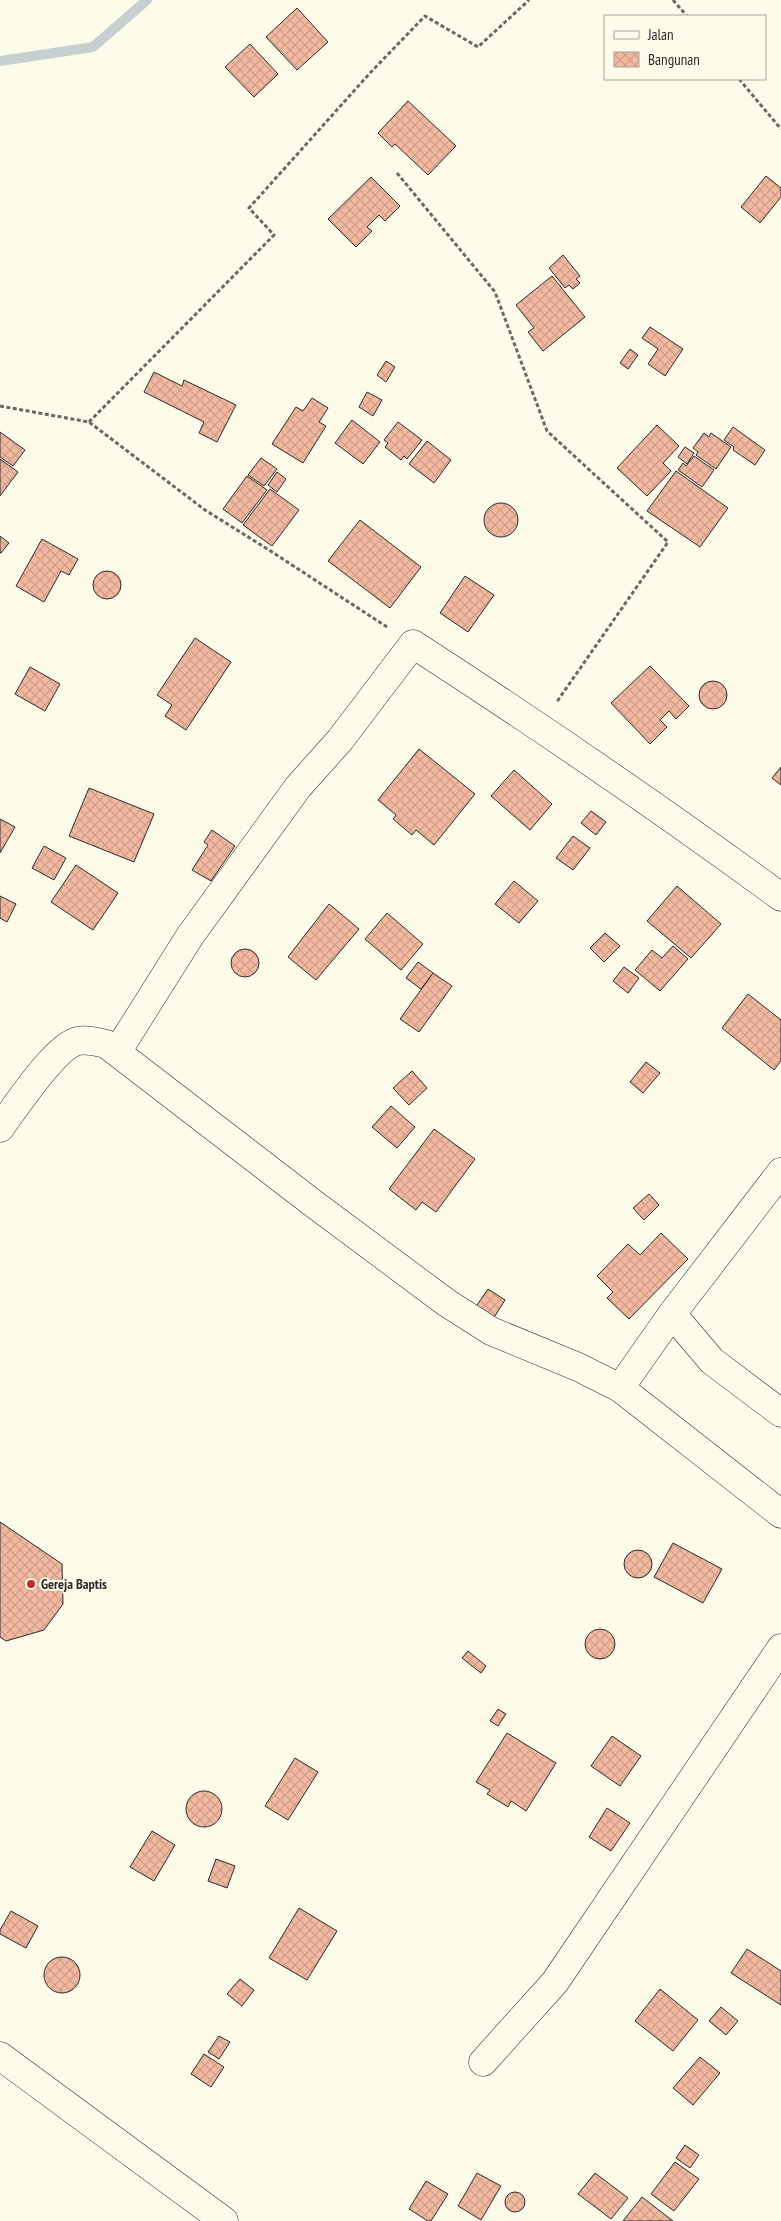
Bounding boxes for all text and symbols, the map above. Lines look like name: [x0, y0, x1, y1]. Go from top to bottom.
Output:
legend: [604, 15, 766, 80]
text: Jalan: [647, 25, 674, 44]
text: Bangunan: [648, 50, 700, 69]
place label: Gereja Baptis: [41, 1575, 107, 1593]
marker: Gereja Baptis: [25, 1578, 37, 1590]

